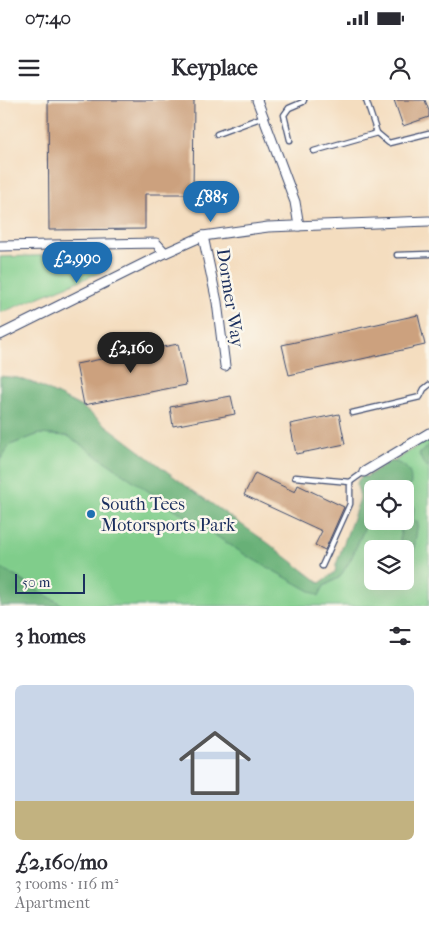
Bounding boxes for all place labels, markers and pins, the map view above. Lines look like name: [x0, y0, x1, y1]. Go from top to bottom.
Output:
pin: £885: [181, 180, 241, 223]
pin: £2,990: [36, 242, 118, 284]
pin: £2,160: [90, 332, 172, 374]
place label: South Tees Motorsports Park: [101, 494, 236, 536]
marker: South Tees Motorsports Park: [85, 508, 97, 520]

